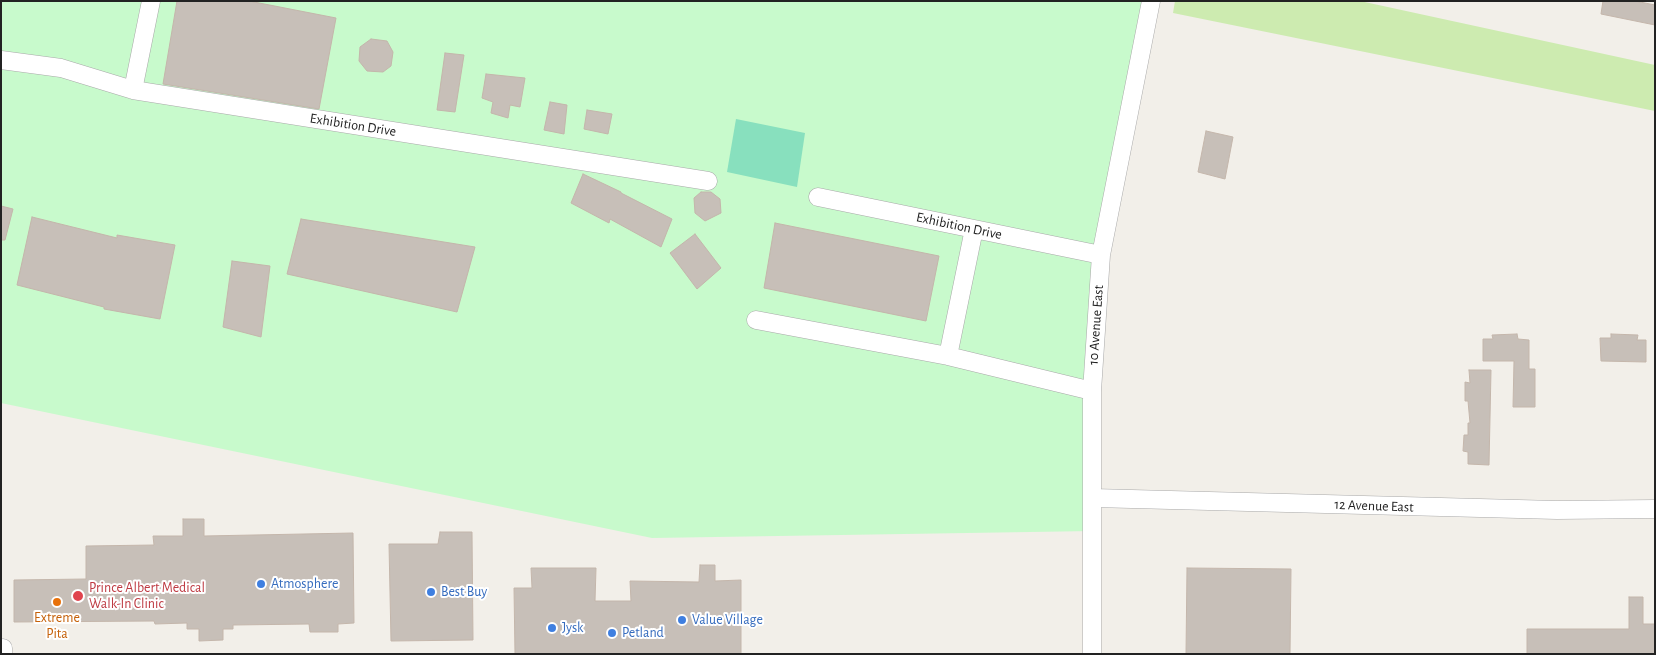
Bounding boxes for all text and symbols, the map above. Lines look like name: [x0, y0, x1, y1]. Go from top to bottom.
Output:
street label: Exhibition Drive: [309, 110, 397, 140]
street label: Exhibition Drive: [915, 209, 1003, 243]
street label: 10 Avenue East: [1085, 284, 1107, 366]
street label: 12 Avenue East: [1334, 496, 1414, 516]
place label: Atmosphere: [271, 576, 338, 592]
marker: Atmosphere: [255, 578, 267, 590]
place label: Prince Albert Medical Walk-In Clinic: [89, 580, 205, 612]
place label: Best Buy: [441, 584, 487, 600]
marker: Best Buy: [425, 586, 437, 598]
marker: Prince Albert Medical Walk-In Clinic: [71, 589, 85, 603]
marker: Extreme Pita: [51, 596, 63, 608]
place label: Extreme Pita: [34, 610, 80, 642]
place label: Value Village: [692, 612, 763, 628]
marker: Value Village: [676, 614, 688, 626]
place label: Jysk: [562, 620, 583, 636]
marker: Jysk: [546, 622, 558, 634]
place label: Petland: [622, 625, 664, 641]
marker: Petland: [606, 627, 618, 639]

